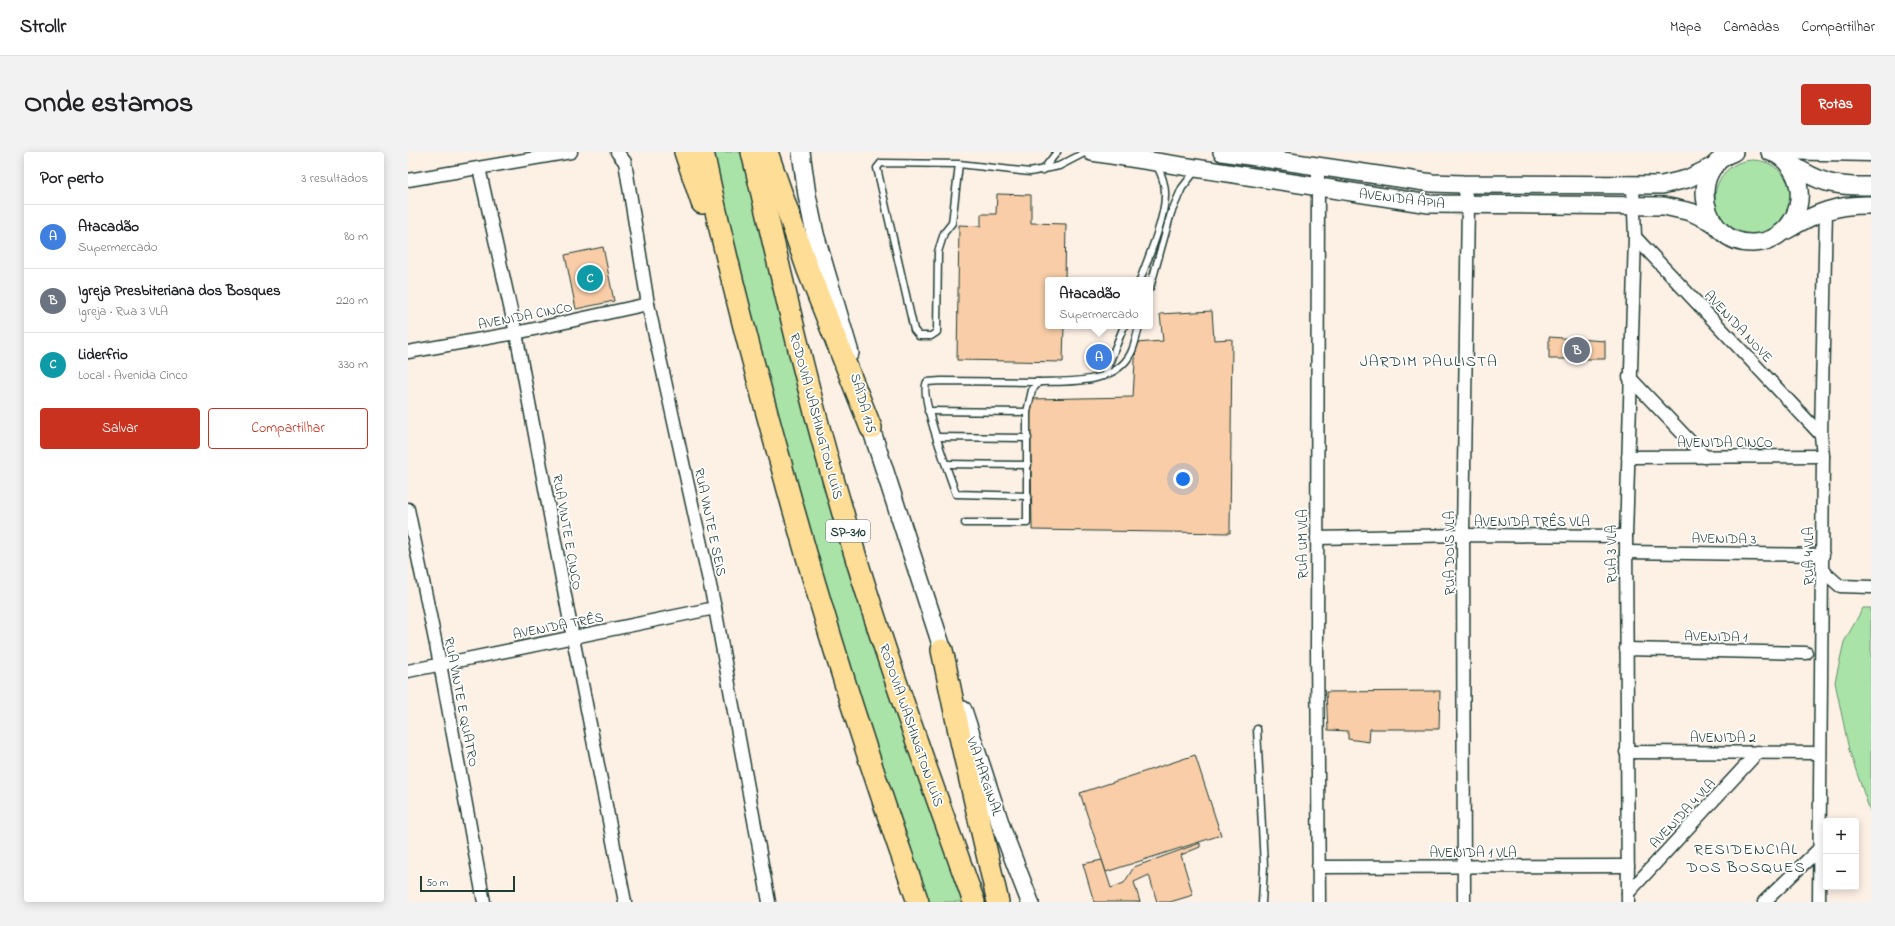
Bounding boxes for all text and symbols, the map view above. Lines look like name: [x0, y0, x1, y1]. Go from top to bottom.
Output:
text: Strollr: [20, 14, 66, 41]
text: Mapa: [1670, 17, 1701, 38]
text: Camadas: [1723, 17, 1780, 38]
text: Compartilhar: [1802, 17, 1875, 38]
text: Onde estamos: [24, 84, 193, 125]
button: Rotas: [1801, 84, 1871, 125]
text: Por perto: [40, 166, 104, 191]
text: 3 resultados: [301, 169, 368, 188]
street label: AVENIDA ÁPIA: [1358, 183, 1446, 215]
text: Atacadão: [78, 216, 139, 238]
text: A: [49, 227, 57, 246]
text: 80 m: [344, 227, 368, 246]
text: Supermercado: [78, 238, 157, 257]
pin: C: [577, 263, 603, 293]
popup: [1045, 277, 1153, 329]
text: Igreja Presbiteriana dos Bosques: [78, 280, 281, 302]
text: Atacadão: [1059, 283, 1120, 305]
street label: AVENIDA NOVE: [1699, 286, 1777, 368]
text: B: [49, 291, 57, 310]
text: 220 m: [336, 291, 368, 310]
street label: AVENIDA CINCO: [476, 297, 574, 336]
text: Igreja · Rua 3 VLA: [78, 302, 168, 321]
text: Supermercado: [1059, 305, 1139, 324]
street label: RODOVIA WASHINGTON LUÍS: [783, 331, 848, 502]
pin: B: [1564, 335, 1590, 365]
pin: A: [1086, 342, 1112, 372]
text: Liderfrio: [78, 344, 128, 366]
district label: JARDIM PAULISTA: [1360, 350, 1498, 374]
text: C: [49, 355, 57, 374]
text: 330 m: [338, 355, 368, 374]
text: Local · Avenida Cinco: [78, 366, 188, 385]
street label: SAÍDA 175: [844, 371, 881, 436]
button: Salvar: [40, 408, 200, 449]
button: Compartilhar: [208, 408, 368, 449]
street label: AVENIDA CINCO: [1677, 433, 1773, 454]
street label: RUA VINTE E SEIS: [688, 466, 731, 578]
your location: [1173, 469, 1193, 489]
street label: RUA VINTE E CINCO: [546, 473, 587, 592]
street label: RUA UM VLA: [1293, 509, 1314, 579]
street label: RUA DOIS VLA: [1440, 511, 1461, 595]
street label: AVENIDA TRÊS VLA: [1474, 512, 1590, 533]
road number: SP-310: [826, 520, 870, 542]
street label: RUA 3 VLA: [1602, 525, 1623, 583]
street label: RUA 4 VLA: [1799, 527, 1820, 585]
street label: AVENIDA 3: [1691, 528, 1757, 551]
street label: AVENIDA TRÊS: [511, 607, 605, 646]
street label: AVENIDA 1: [1684, 626, 1748, 649]
street label: RUA VINTE E QUATRO: [438, 636, 483, 769]
street label: RODOVIA WASHINGTON LUÍS: [873, 641, 948, 810]
street label: AVENIDA 2: [1690, 728, 1756, 749]
street label: VIA MARGINAL: [960, 733, 1007, 820]
street label: AVENIDA 4 VLA: [1645, 775, 1721, 854]
map controls: [1823, 818, 1859, 890]
button: +: [1823, 818, 1859, 854]
district label: RESIDENCIAL DOS BOSQUES: [1685, 838, 1806, 880]
street label: AVENIDA 1 VLA: [1429, 843, 1517, 864]
button: −: [1823, 854, 1859, 890]
scale bar: [420, 874, 515, 893]
text: 50 m: [426, 875, 448, 891]

